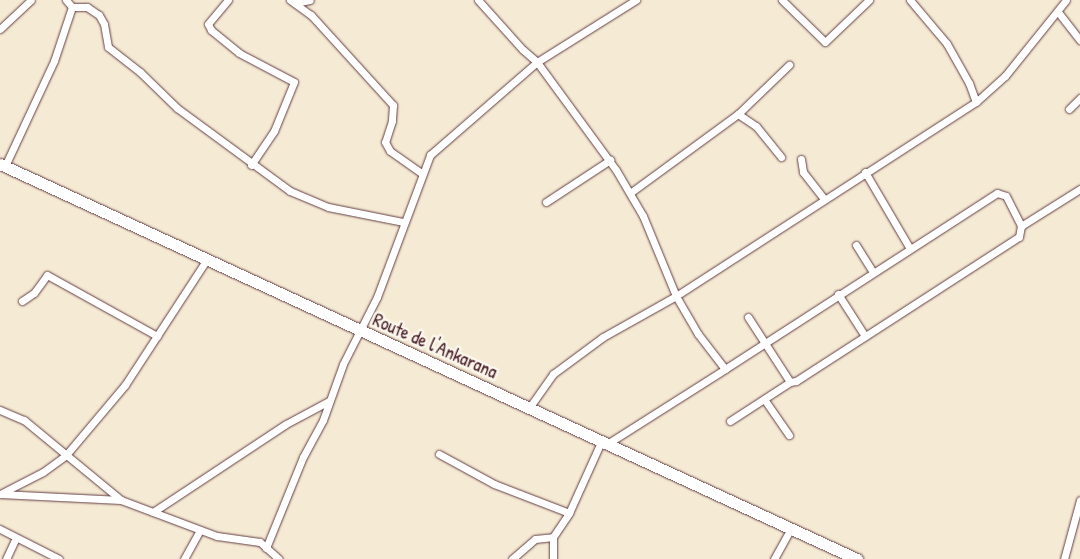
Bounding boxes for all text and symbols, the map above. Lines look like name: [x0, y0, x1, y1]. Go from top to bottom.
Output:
street label: Route de l'Ankarana: [369, 308, 501, 384]

